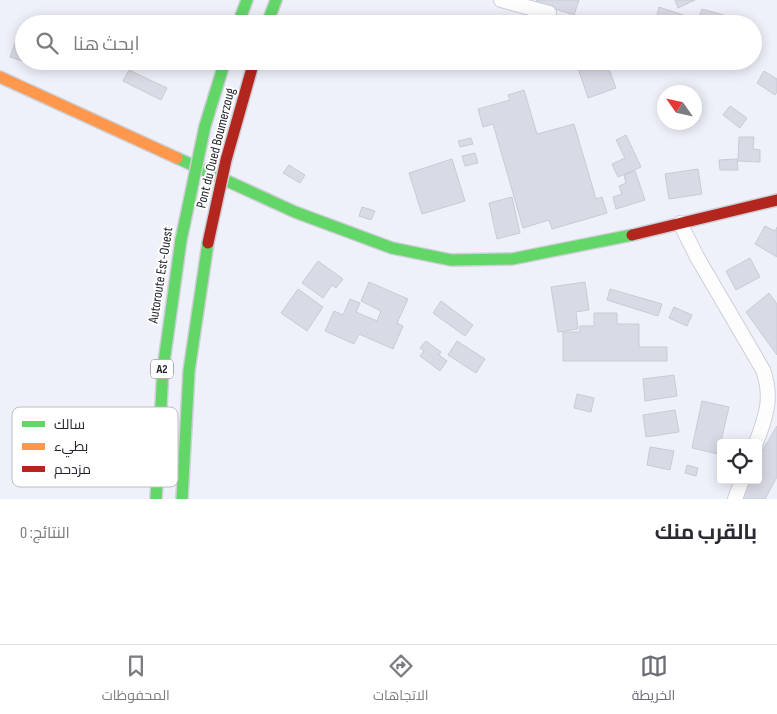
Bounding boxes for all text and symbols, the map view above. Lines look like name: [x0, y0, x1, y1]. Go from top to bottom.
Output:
search box: [15, 15, 762, 70]
icon: search: [33, 29, 61, 57]
text: ابحث هنا: [73, 33, 140, 56]
north arrow: [657, 85, 702, 130]
street label: Pont du Oued Boumerzoug: [192, 86, 239, 210]
street label: Autoroute Est-Ouest: [144, 226, 176, 325]
road number: A2: [151, 359, 173, 378]
legend: [12, 407, 178, 487]
text: سالك: [54, 416, 85, 433]
text: بطيء: [54, 438, 88, 458]
map controls: [717, 439, 762, 484]
button: locate: [717, 439, 762, 484]
text: مزدحم: [54, 461, 91, 479]
text: بالقرب منك: [655, 520, 757, 545]
text: النتائج: 0: [20, 524, 70, 543]
tab: المحفوظات: [102, 652, 170, 708]
tab: الاتجاهات: [373, 652, 428, 708]
tab: الخريطة: [632, 652, 675, 708]

